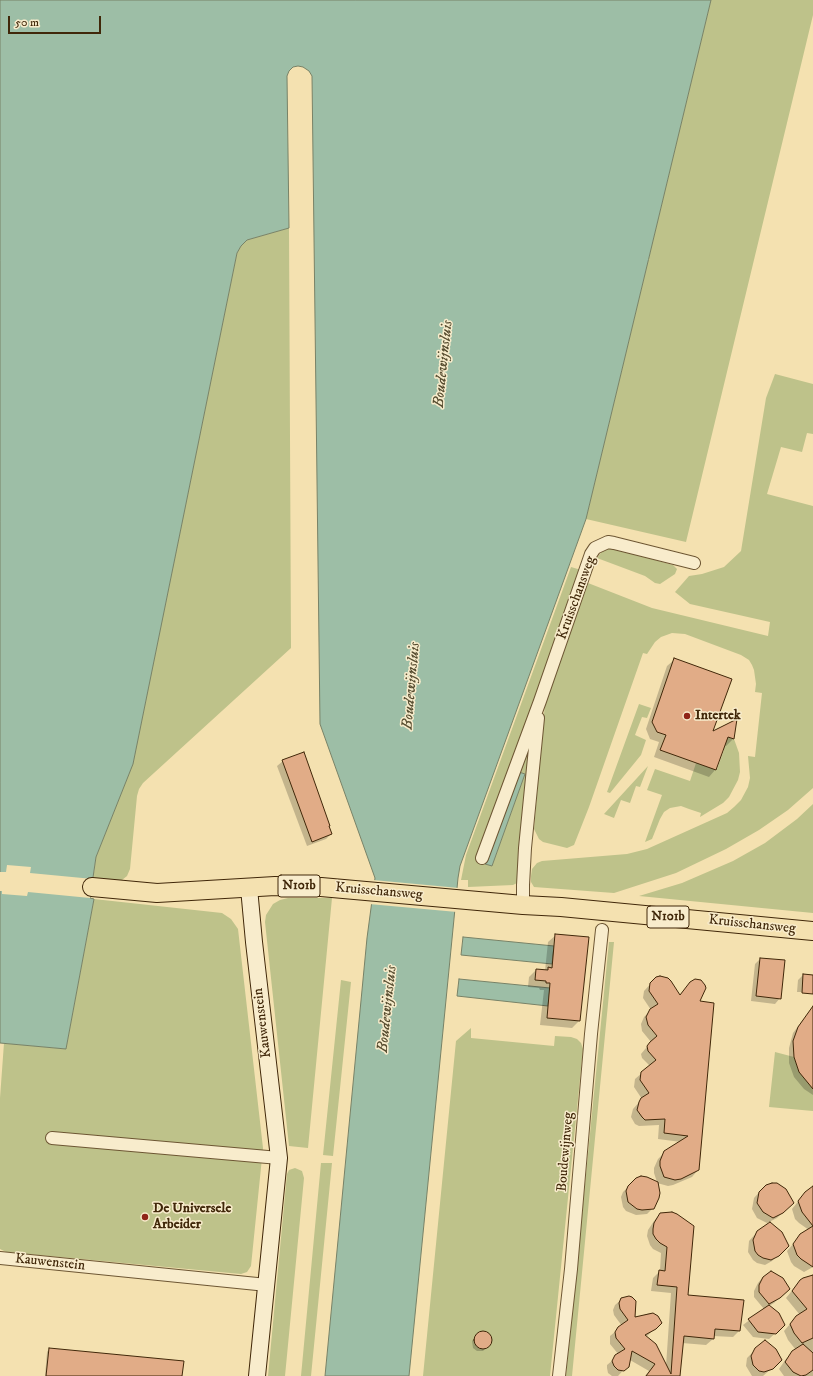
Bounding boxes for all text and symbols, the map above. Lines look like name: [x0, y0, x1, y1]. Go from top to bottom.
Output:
scale bar: [10, 8, 103, 34]
text: 50 m: [15, 15, 39, 30]
water label: Boudewijnsluis: [430, 320, 458, 408]
street label: Kruisschansweg: [554, 554, 600, 642]
water label: Boudewijnsluis: [399, 642, 425, 730]
place label: Intertek: [695, 708, 741, 724]
marker: Intertek: [682, 711, 692, 721]
road number: N101b: [278, 875, 320, 897]
street label: Kruisschansweg: [335, 880, 423, 904]
road number: N101b: [647, 906, 689, 928]
street label: Kruisschansweg: [708, 912, 796, 938]
water label: Boudewijnsluis: [374, 965, 402, 1053]
street label: Kauwenstein: [250, 987, 276, 1059]
street label: Boudewijnweg: [554, 1111, 578, 1193]
place label: De Universele Arbeider: [153, 1201, 231, 1234]
marker: De Universele Arbeider: [140, 1212, 150, 1222]
street label: Kauwenstein: [14, 1251, 86, 1275]

